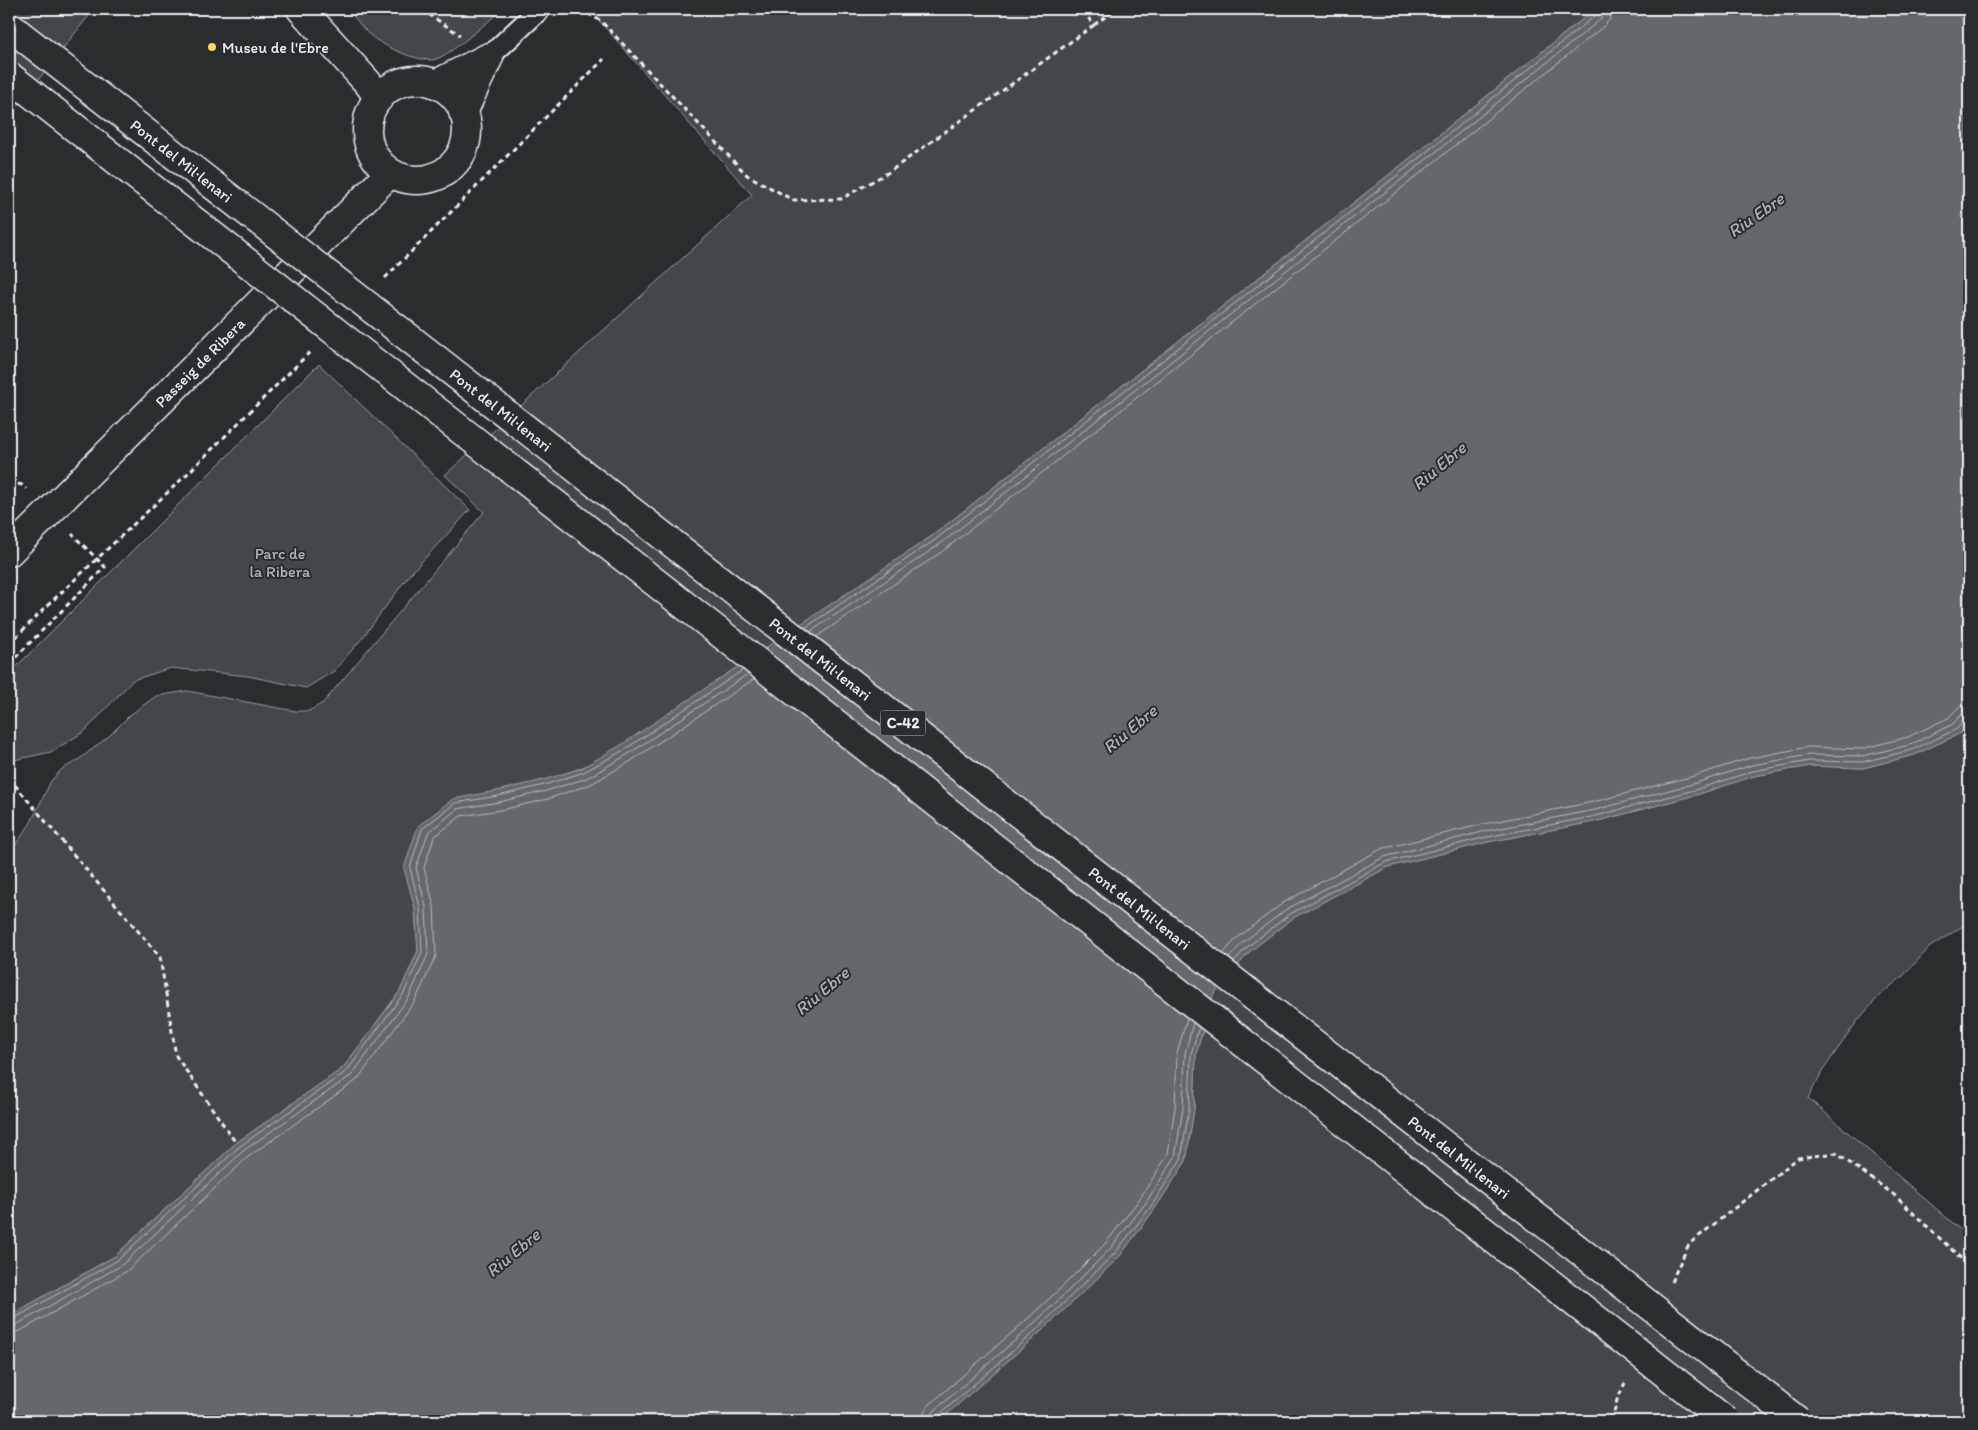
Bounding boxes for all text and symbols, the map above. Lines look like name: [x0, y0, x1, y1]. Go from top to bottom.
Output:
place label: Museu de l'Ebre: [222, 38, 329, 57]
marker: Museu de l'Ebre: [206, 41, 218, 53]
street label: Pont del Mil·lenari: [127, 115, 236, 207]
water label: Riu Ebre: [1723, 187, 1790, 242]
street label: Passeig de Ribera: [151, 313, 250, 411]
street label: Pont del Mil·lenari: [446, 364, 556, 456]
water label: Riu Ebre: [1407, 436, 1472, 495]
park label: Parc de la Ribera: [250, 544, 311, 581]
street label: Pont del Mil·lenari: [765, 614, 875, 705]
water label: Riu Ebre: [1098, 699, 1163, 758]
road number: C-42: [880, 710, 926, 736]
street label: Pont del Mil·lenari: [1085, 863, 1194, 954]
water label: Riu Ebre: [790, 961, 855, 1020]
street label: Pont del Mil·lenari: [1404, 1112, 1514, 1203]
water label: Riu Ebre: [481, 1223, 546, 1282]

